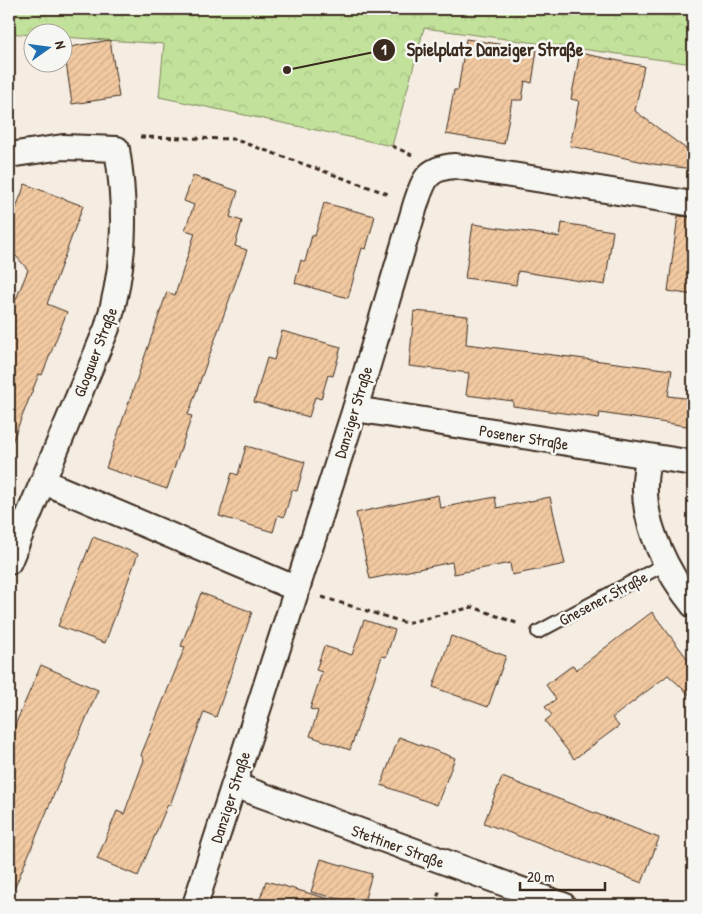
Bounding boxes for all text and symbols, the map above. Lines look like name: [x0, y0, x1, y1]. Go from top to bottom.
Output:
north arrow: [22, 22, 72, 72]
callout: Spielplatz Danziger Straße: [371, 33, 593, 66]
text: Spielplatz Danziger Straße: [407, 37, 584, 63]
text: N: [51, 39, 71, 51]
text: 1: [381, 39, 387, 60]
street label: Glogauer Straße: [68, 303, 122, 400]
street label: Danziger Straße: [329, 363, 378, 461]
street label: Posener Straße: [478, 419, 571, 455]
street label: Gnesener Straße: [555, 565, 652, 631]
street label: Danziger Straße: [205, 748, 255, 846]
street label: Stettiner Straße: [348, 819, 448, 873]
scale bar: [520, 859, 604, 891]
text: 20 m: [527, 866, 554, 887]

